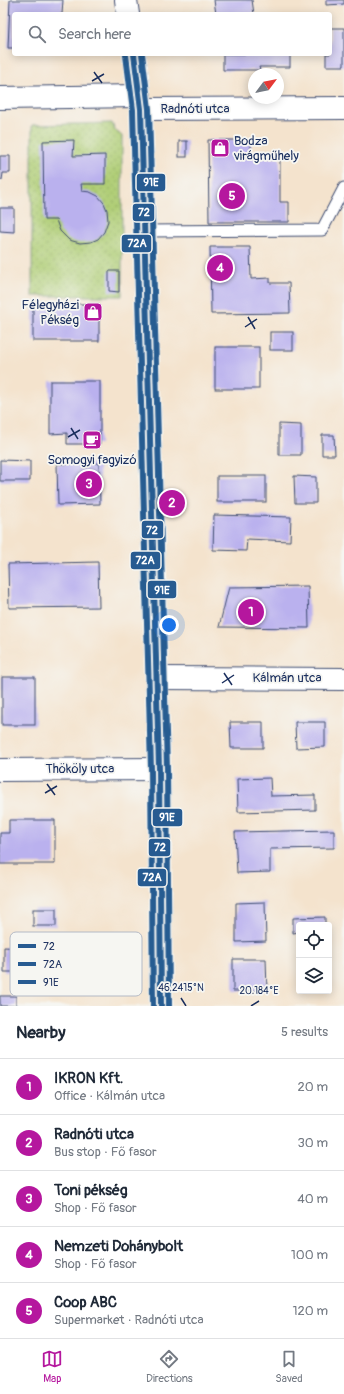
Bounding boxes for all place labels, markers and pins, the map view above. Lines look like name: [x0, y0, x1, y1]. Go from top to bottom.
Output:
place label: Bodza virágműhely: [233, 133, 299, 164]
shop icon: Bodza virágműhely: [209, 137, 231, 159]
pin: 5: [219, 181, 245, 211]
pin: 4: [207, 253, 233, 283]
place label: Félegyházi Pékség: [21, 297, 79, 328]
shop icon: Félegyházi Pékség: [82, 301, 104, 323]
cafe icon: Somogyi fagyizó: [81, 429, 103, 451]
place label: Somogyi fagyizó: [47, 452, 137, 468]
pin: 3: [76, 469, 102, 499]
pin: 2: [159, 488, 185, 518]
pin: 1: [238, 597, 264, 627]

